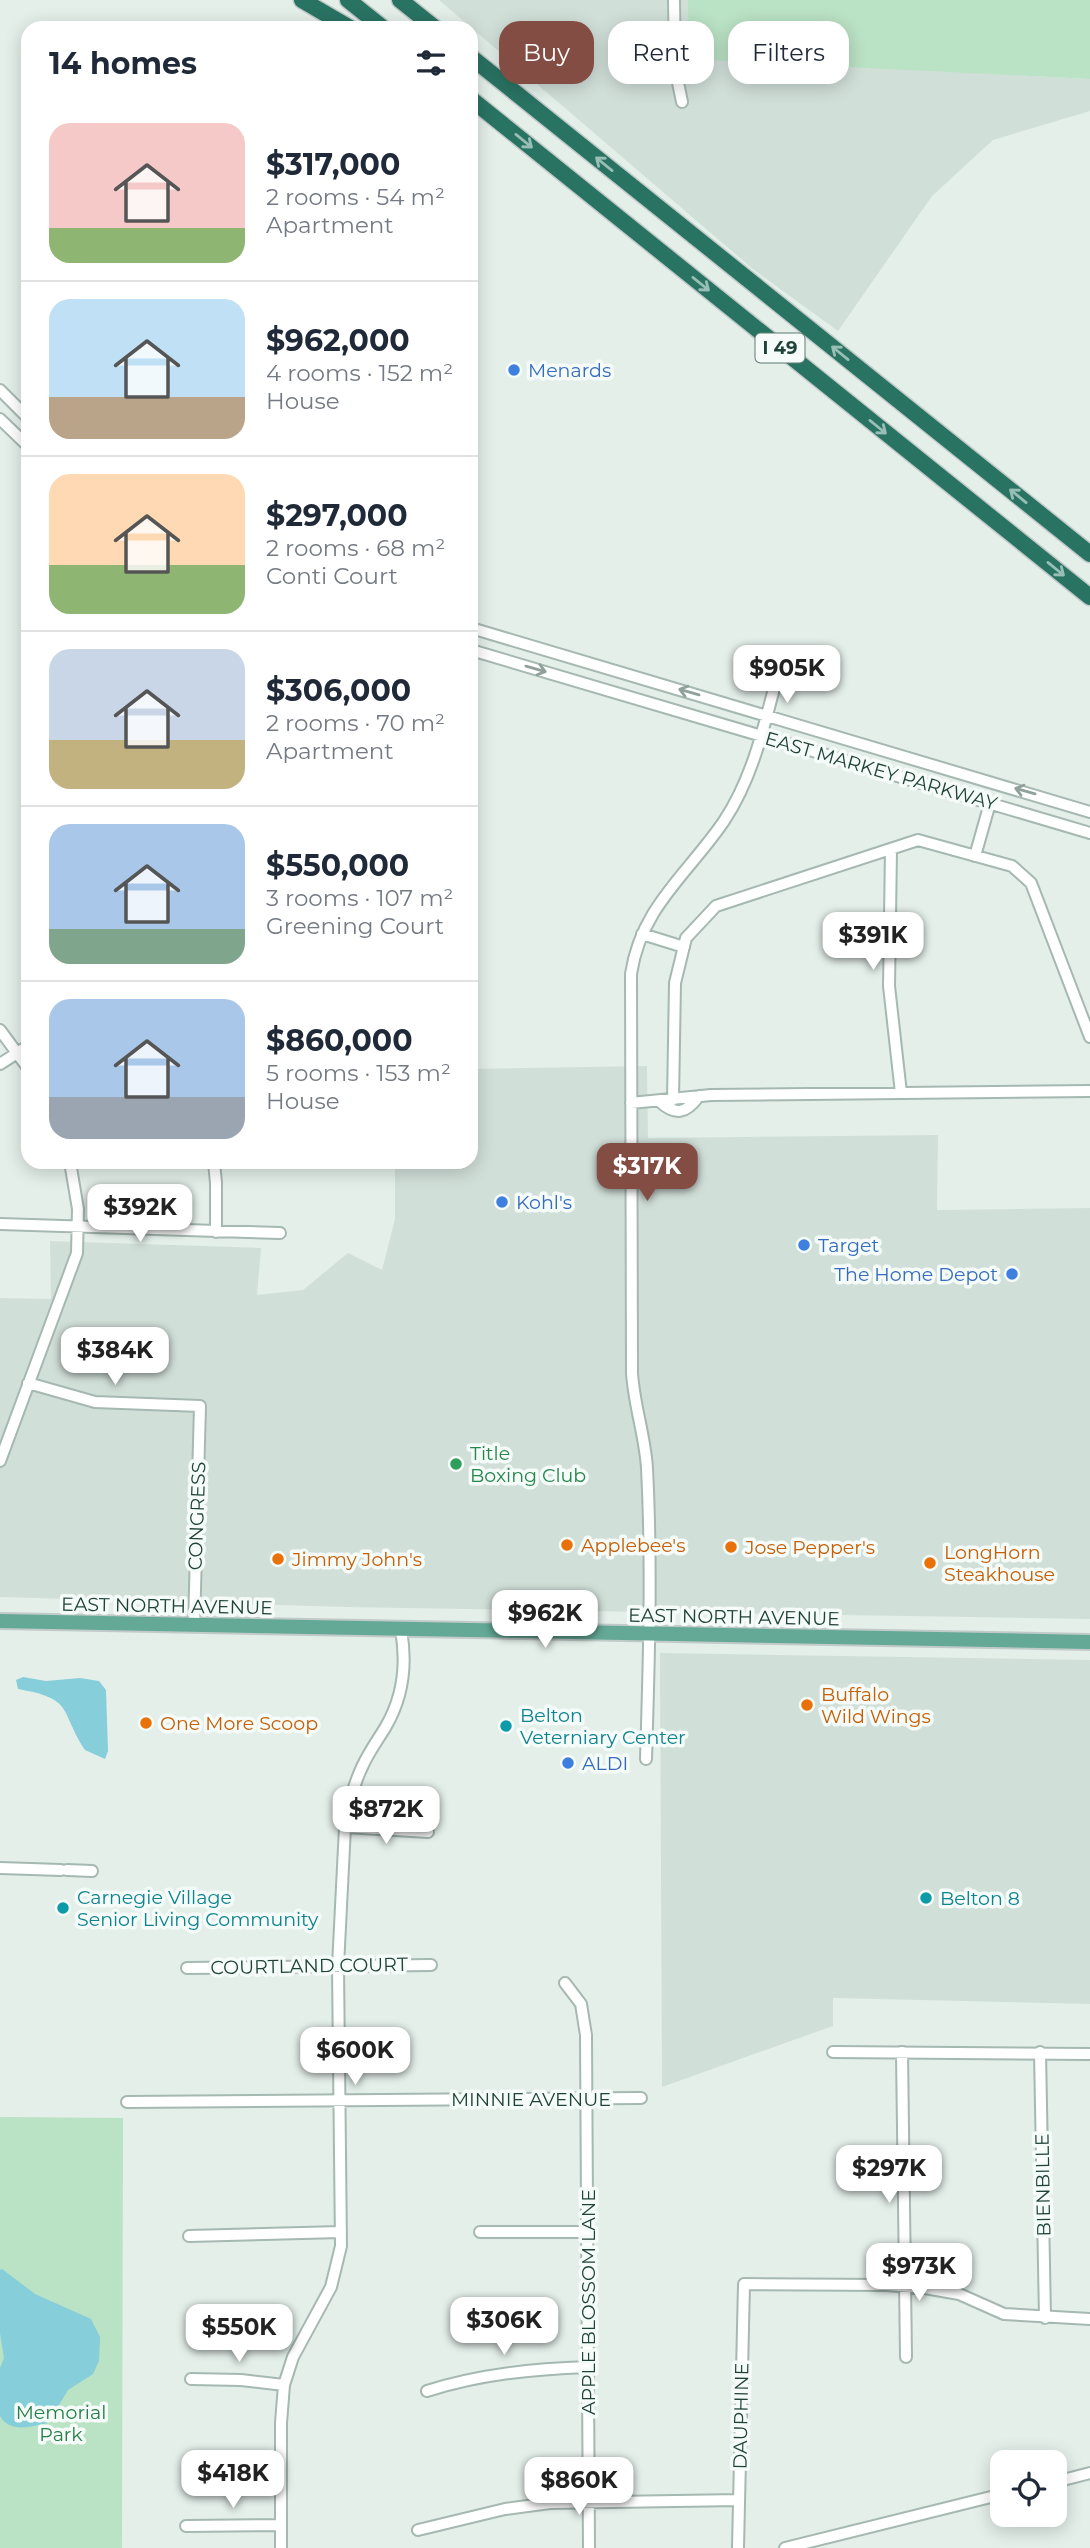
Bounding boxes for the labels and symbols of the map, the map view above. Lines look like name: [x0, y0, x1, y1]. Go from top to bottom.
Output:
one-way arrow: [514, 134, 532, 149]
one-way arrow: [595, 156, 613, 171]
one-way arrow: [692, 276, 710, 292]
road number: I 49: [756, 334, 804, 362]
one-way arrow: [832, 346, 850, 361]
place label: Menards: [528, 359, 611, 382]
marker: Menards: [506, 362, 522, 378]
one-way arrow: [869, 419, 887, 434]
one-way arrow: [1009, 488, 1027, 504]
one-way arrow: [1046, 562, 1064, 577]
pin: $905K: [738, 646, 836, 705]
one-way arrow: [525, 664, 547, 677]
one-way arrow: [679, 685, 701, 698]
street label: EAST MARKEY PARKWAY: [762, 727, 1001, 815]
one-way arrow: [1014, 784, 1036, 797]
pin: $391K: [824, 912, 922, 972]
pin: $317K: [598, 1144, 696, 1203]
pin: $392K: [91, 1184, 189, 1244]
place label: Kohl's: [516, 1191, 572, 1214]
marker: Kohl's: [494, 1194, 510, 1210]
place label: Target: [818, 1234, 879, 1257]
marker: Target: [796, 1237, 812, 1253]
place label: The Home Depot: [834, 1263, 998, 1286]
marker: The Home Depot: [1004, 1266, 1020, 1282]
pin: $384K: [66, 1328, 164, 1387]
place label: Title Boxing Club: [470, 1442, 586, 1487]
marker: Title Boxing Club: [448, 1456, 464, 1472]
street label: CONGRESS: [184, 1461, 210, 1571]
place label: Applebee's: [581, 1534, 685, 1557]
place label: Jose Pepper's: [744, 1536, 875, 1559]
marker: Applebee's: [559, 1537, 575, 1553]
marker: Jose Pepper's: [723, 1539, 739, 1555]
place label: LongHorn Steakhouse: [944, 1541, 1055, 1586]
place label: Jimmy John's: [291, 1548, 422, 1571]
marker: Jimmy John's: [270, 1551, 286, 1567]
marker: LongHorn Steakhouse: [922, 1555, 938, 1571]
pin: $962K: [496, 1590, 594, 1650]
street label: EAST NORTH AVENUE: [61, 1593, 273, 1619]
street label: EAST NORTH AVENUE: [628, 1604, 840, 1630]
place label: Buffalo Wild Wings: [821, 1683, 931, 1728]
marker: Buffalo Wild Wings: [799, 1697, 815, 1713]
place label: Belton Veterniary Center: [520, 1704, 686, 1749]
place label: One More Scoop: [160, 1712, 318, 1735]
marker: One More Scoop: [138, 1715, 154, 1731]
marker: Belton Veterniary Center: [498, 1718, 514, 1734]
place label: ALDI: [582, 1752, 628, 1775]
marker: ALDI: [560, 1755, 576, 1771]
pin: $872K: [337, 1786, 435, 1846]
place label: Carnegie Village Senior Living Community: [77, 1886, 319, 1931]
place label: Belton 8: [940, 1887, 1020, 1910]
marker: Belton 8: [918, 1890, 934, 1906]
marker: Carnegie Village Senior Living Community: [55, 1900, 71, 1916]
street label: COURTLAND COURT: [210, 1953, 408, 1979]
pin: $600K: [306, 2028, 404, 2087]
street label: MINNIE AVENUE: [451, 2088, 611, 2111]
street label: BIENBILLE: [1031, 2133, 1055, 2237]
pin: $297K: [840, 2146, 938, 2205]
street label: APPLE BLOSSOM LANE: [577, 2189, 600, 2415]
pin: $973K: [870, 2244, 968, 2303]
pin: $306K: [455, 2298, 553, 2357]
pin: $550K: [190, 2304, 288, 2364]
street label: DAUPHINE: [729, 2362, 753, 2470]
park label: Memorial Park: [16, 2401, 106, 2446]
pin: $418K: [184, 2450, 282, 2510]
pin: $860K: [530, 2458, 628, 2517]

